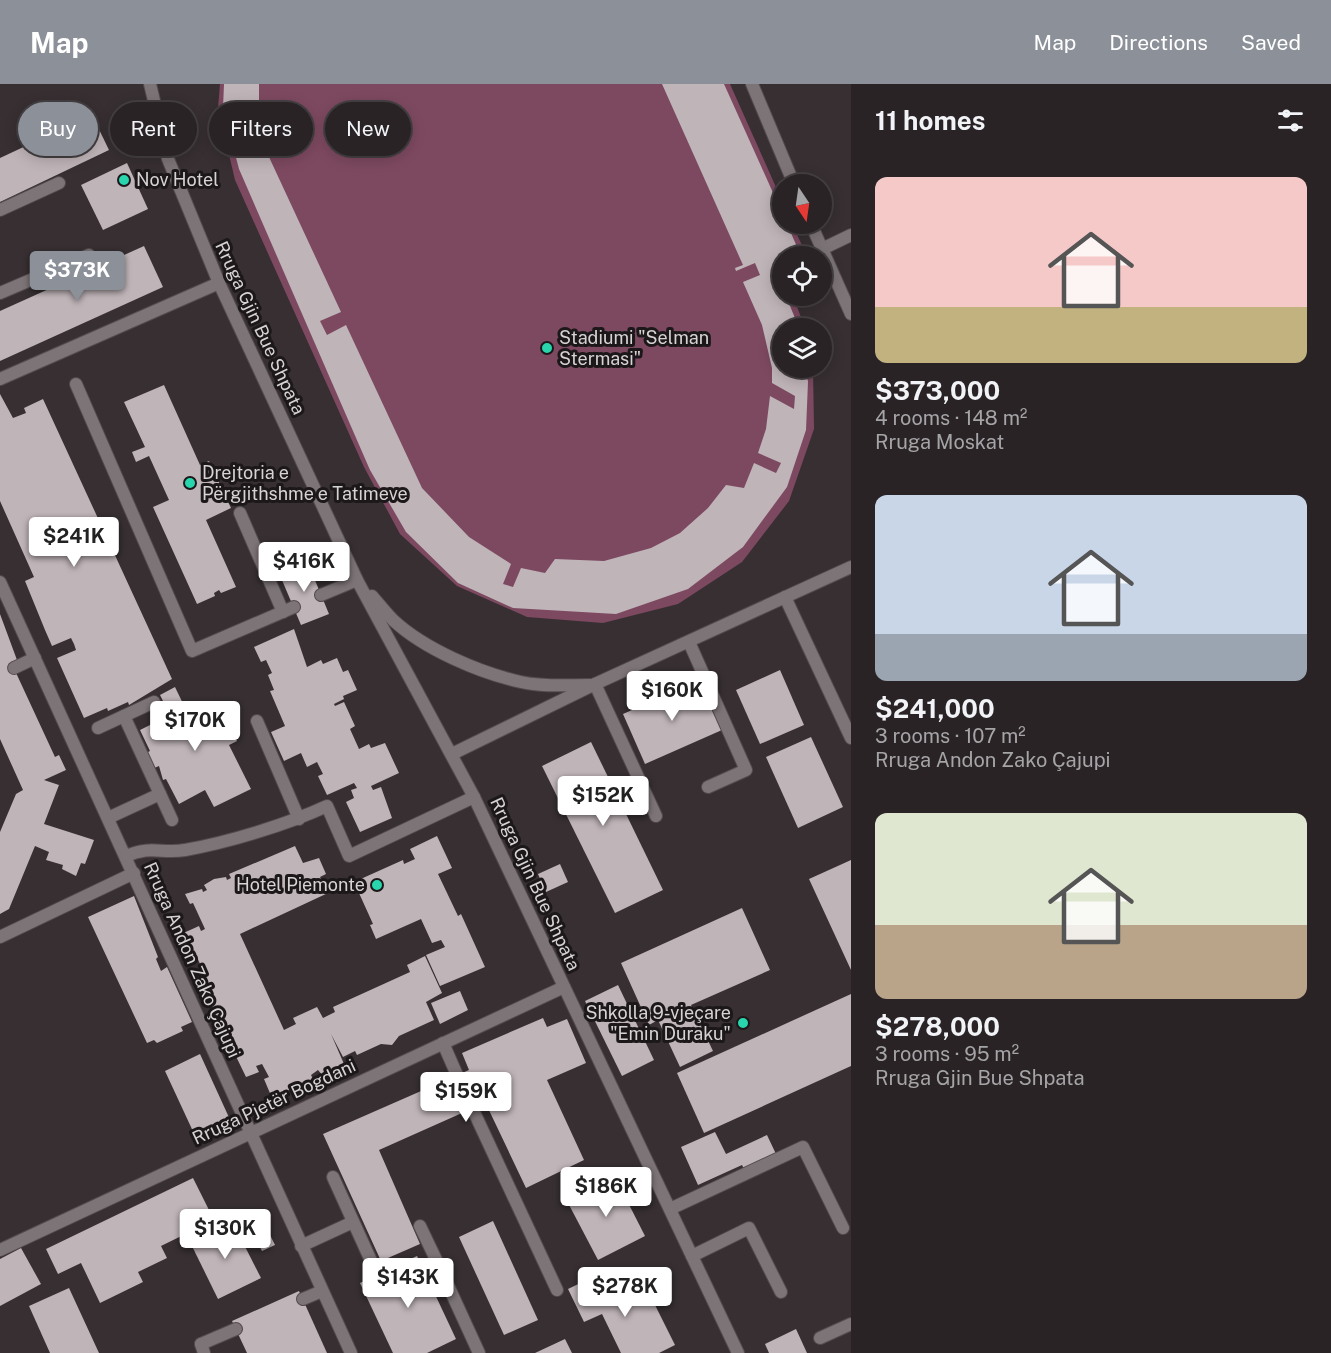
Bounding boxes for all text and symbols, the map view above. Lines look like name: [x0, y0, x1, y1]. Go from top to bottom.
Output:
text: Map: [30, 26, 89, 59]
text: Map: [1034, 30, 1076, 55]
text: Directions: [1109, 30, 1208, 55]
text: Saved: [1241, 30, 1301, 55]
chip: Buy: [18, 102, 98, 156]
chip: Rent: [110, 102, 197, 156]
chip: Filters: [209, 102, 313, 156]
chip: New: [325, 102, 411, 156]
icon: filters: [1274, 104, 1307, 137]
text: 11 homes: [875, 105, 985, 136]
place label: Nov Hotel: [136, 169, 219, 190]
marker: Nov Hotel: [117, 173, 131, 187]
north arrow: [772, 174, 832, 234]
map controls: [772, 174, 832, 378]
icon: home: [1037, 216, 1145, 324]
street label: Rruga Gjin Bue Shpata: [211, 238, 310, 418]
button: locate: [772, 246, 832, 306]
pin: $373K: [35, 251, 119, 302]
text: $373K: [44, 258, 110, 282]
button: layers: [772, 318, 832, 378]
place label: Stadiumi "Selman Stermasi": [559, 327, 709, 369]
marker: Stadiumi "Selman Stermasi": [540, 341, 554, 355]
text: $373,000: [875, 375, 1000, 406]
text: 4 rooms · 148 m²: [875, 406, 1027, 430]
text: Rruga Moskat: [875, 430, 1004, 454]
place label: Drejtoria e Përgjithshme e Tatimeve: [202, 462, 408, 504]
marker: Drejtoria e Përgjithshme e Tatimeve: [183, 476, 197, 490]
pin: $241K: [32, 517, 116, 568]
text: $241K: [43, 524, 105, 548]
icon: home: [1037, 534, 1145, 642]
pin: $416K: [262, 542, 346, 593]
text: $416K: [273, 549, 335, 573]
pin: $160K: [630, 671, 714, 722]
text: $160K: [641, 678, 703, 702]
text: $241,000: [875, 693, 995, 724]
pin: $170K: [153, 701, 237, 752]
text: $170K: [164, 708, 226, 732]
text: 3 rooms · 107 m²: [875, 724, 1026, 748]
text: Rruga Andon Zako Çajupi: [875, 748, 1111, 772]
pin: $152K: [561, 776, 645, 827]
text: $152K: [572, 783, 634, 807]
street label: Rruga Gjin Bue Shpata: [486, 794, 585, 974]
icon: home: [1037, 852, 1145, 960]
street label: Rruga Andon Zako Çajupi: [140, 859, 245, 1061]
place label: Hotel Piemonte: [236, 874, 365, 895]
marker: Hotel Piemonte: [370, 878, 384, 892]
place label: Shkolla 9-vjeçare "Emin Duraku": [585, 1002, 731, 1044]
text: $278,000: [875, 1011, 1000, 1042]
marker: Shkolla 9-vjeçare "Emin Duraku": [736, 1016, 750, 1030]
text: 3 rooms · 95 m²: [875, 1042, 1019, 1066]
street label: Rruga Pjetër Bogdani: [189, 1054, 359, 1149]
text: Rruga Gjin Bue Shpata: [875, 1066, 1085, 1090]
pin: $159K: [424, 1072, 508, 1123]
text: $159K: [434, 1079, 498, 1103]
pin: $186K: [564, 1167, 648, 1218]
text: $186K: [574, 1174, 638, 1198]
pin: $130K: [183, 1209, 267, 1260]
text: $130K: [194, 1216, 256, 1240]
pin: $143K: [366, 1258, 450, 1309]
text: $143K: [377, 1265, 439, 1289]
pin: $278K: [583, 1267, 667, 1318]
text: $278K: [592, 1274, 658, 1298]

